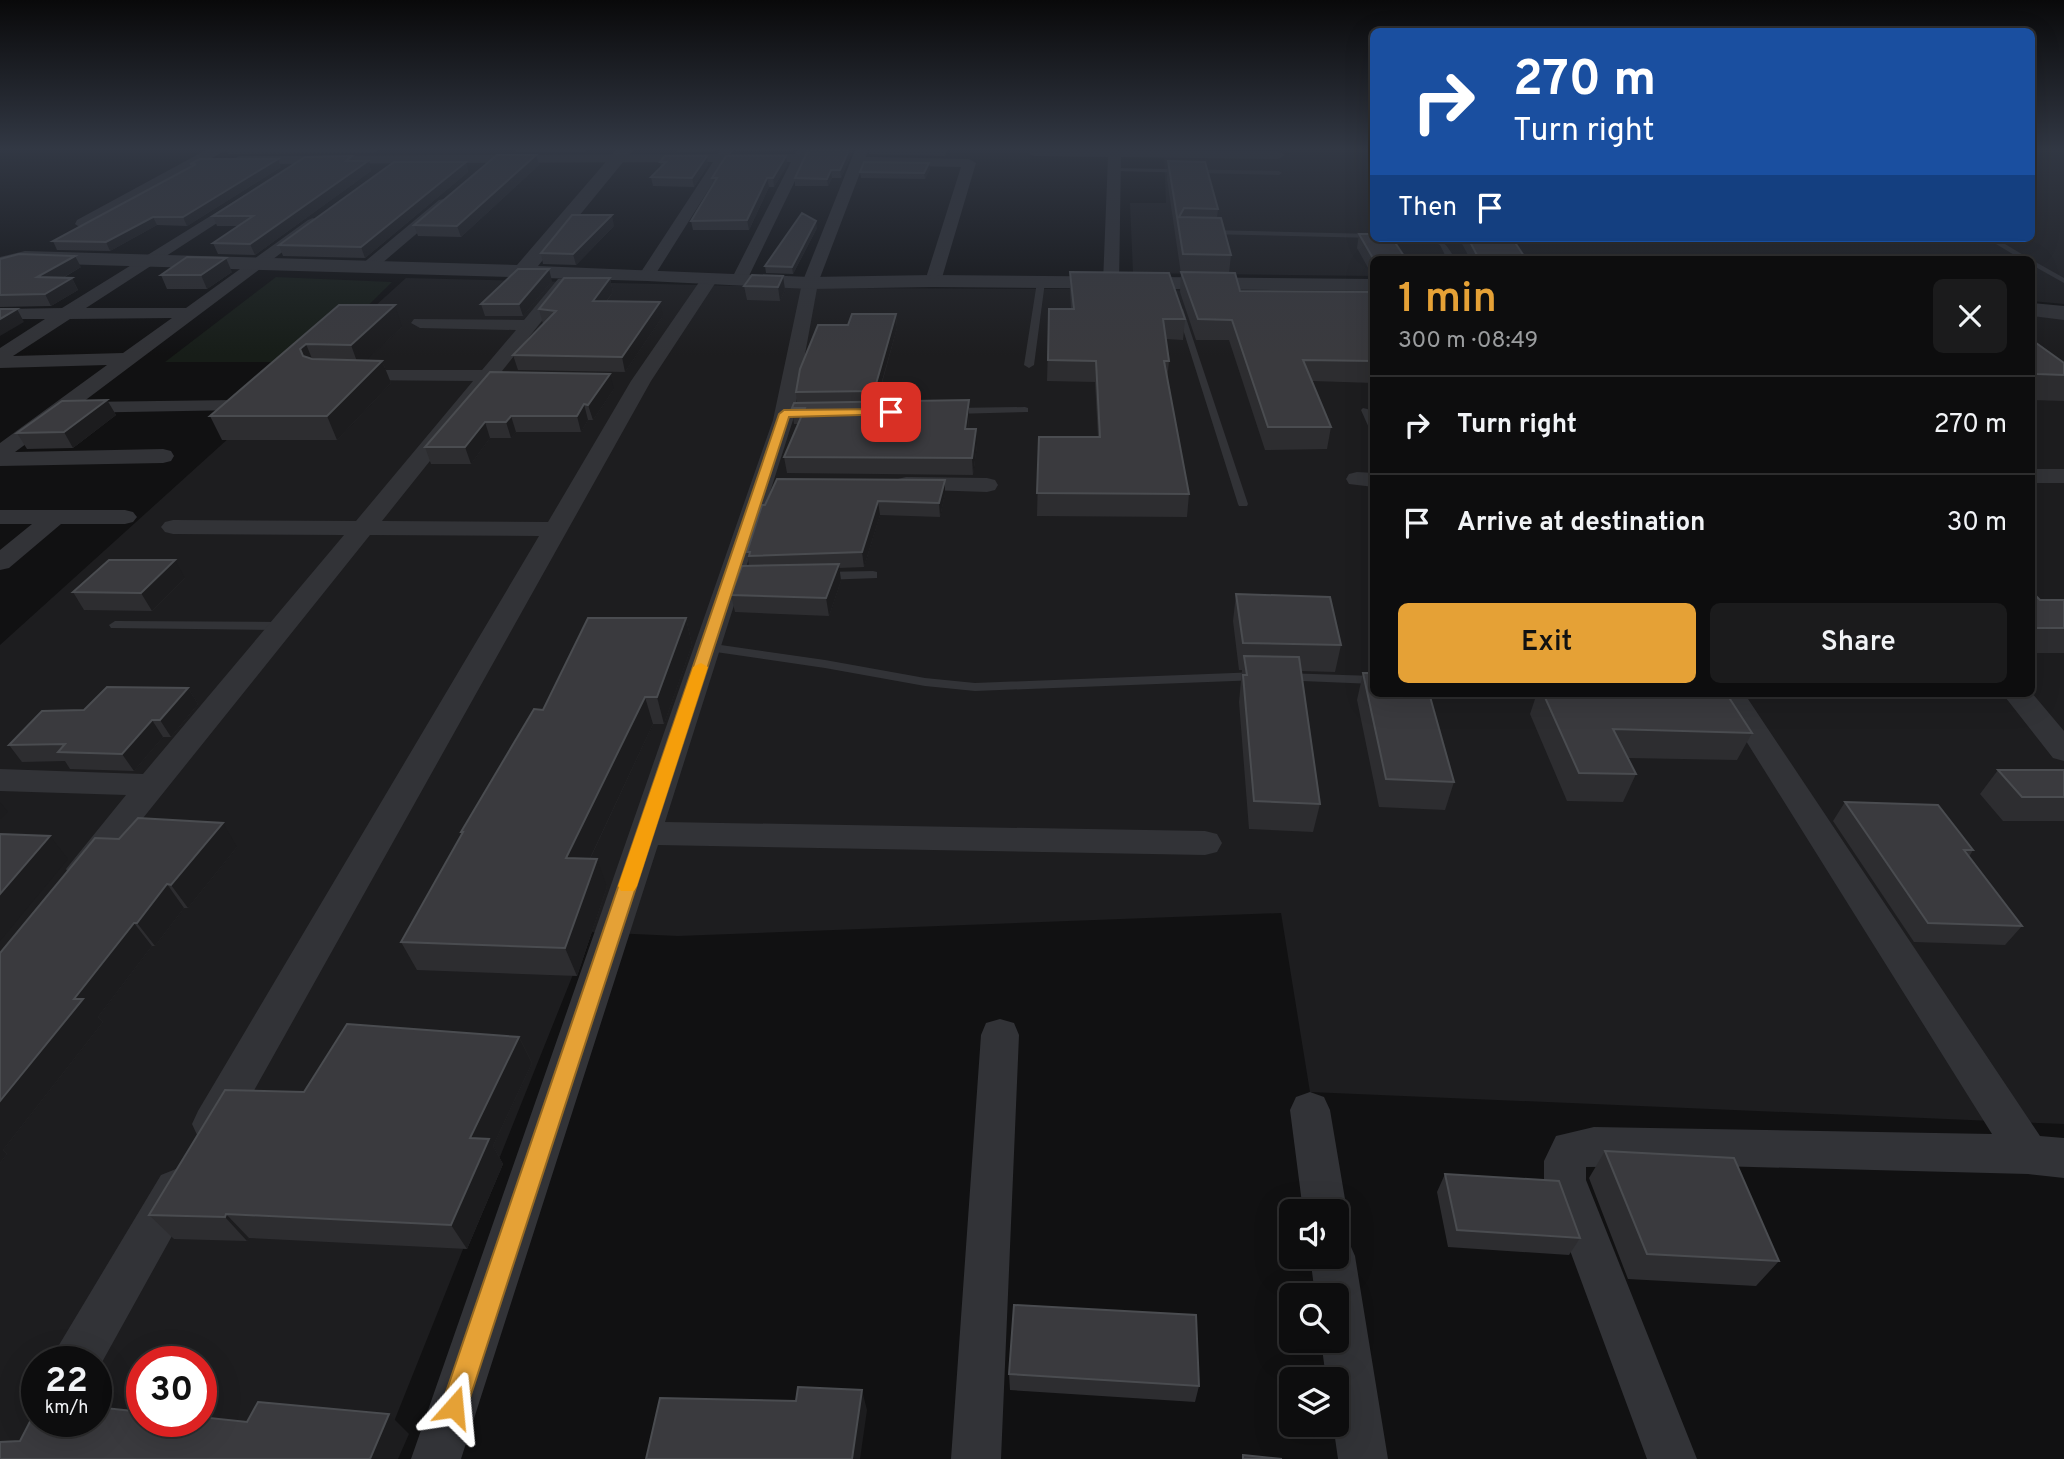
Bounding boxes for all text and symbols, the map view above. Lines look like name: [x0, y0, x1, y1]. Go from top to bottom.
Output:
text: 270 m: [1513, 51, 1656, 113]
icon: right: [1398, 56, 1489, 147]
text: Turn right: [1513, 112, 1655, 152]
icon: arrive: [1471, 189, 1509, 227]
text: Then: [1398, 192, 1457, 225]
text: 1 min: [1398, 274, 1497, 327]
button: close: [1933, 279, 2007, 353]
text: 300 m · 08:49: [1398, 327, 1538, 356]
pin: [861, 382, 921, 442]
icon: arrive: [872, 393, 910, 431]
icon: right: [1398, 406, 1436, 444]
text: Turn right: [1457, 409, 1577, 442]
text: 270 m: [1934, 409, 2007, 442]
icon: arrive: [1398, 504, 1436, 542]
text: Arrive at destination: [1457, 507, 1705, 540]
text: 30 m: [1947, 507, 2007, 540]
button: Exit: [1398, 603, 1696, 683]
button: Share: [1710, 603, 2007, 683]
map controls: [1279, 1199, 1349, 1437]
button: sound: [1279, 1199, 1349, 1269]
button: search: [1279, 1283, 1349, 1353]
speed limit sign: 30: [126, 1346, 217, 1437]
text: 22: [45, 1360, 88, 1404]
button: layers: [1279, 1367, 1349, 1437]
position arrow: [417, 1370, 491, 1444]
text: km/h: [45, 1397, 88, 1420]

